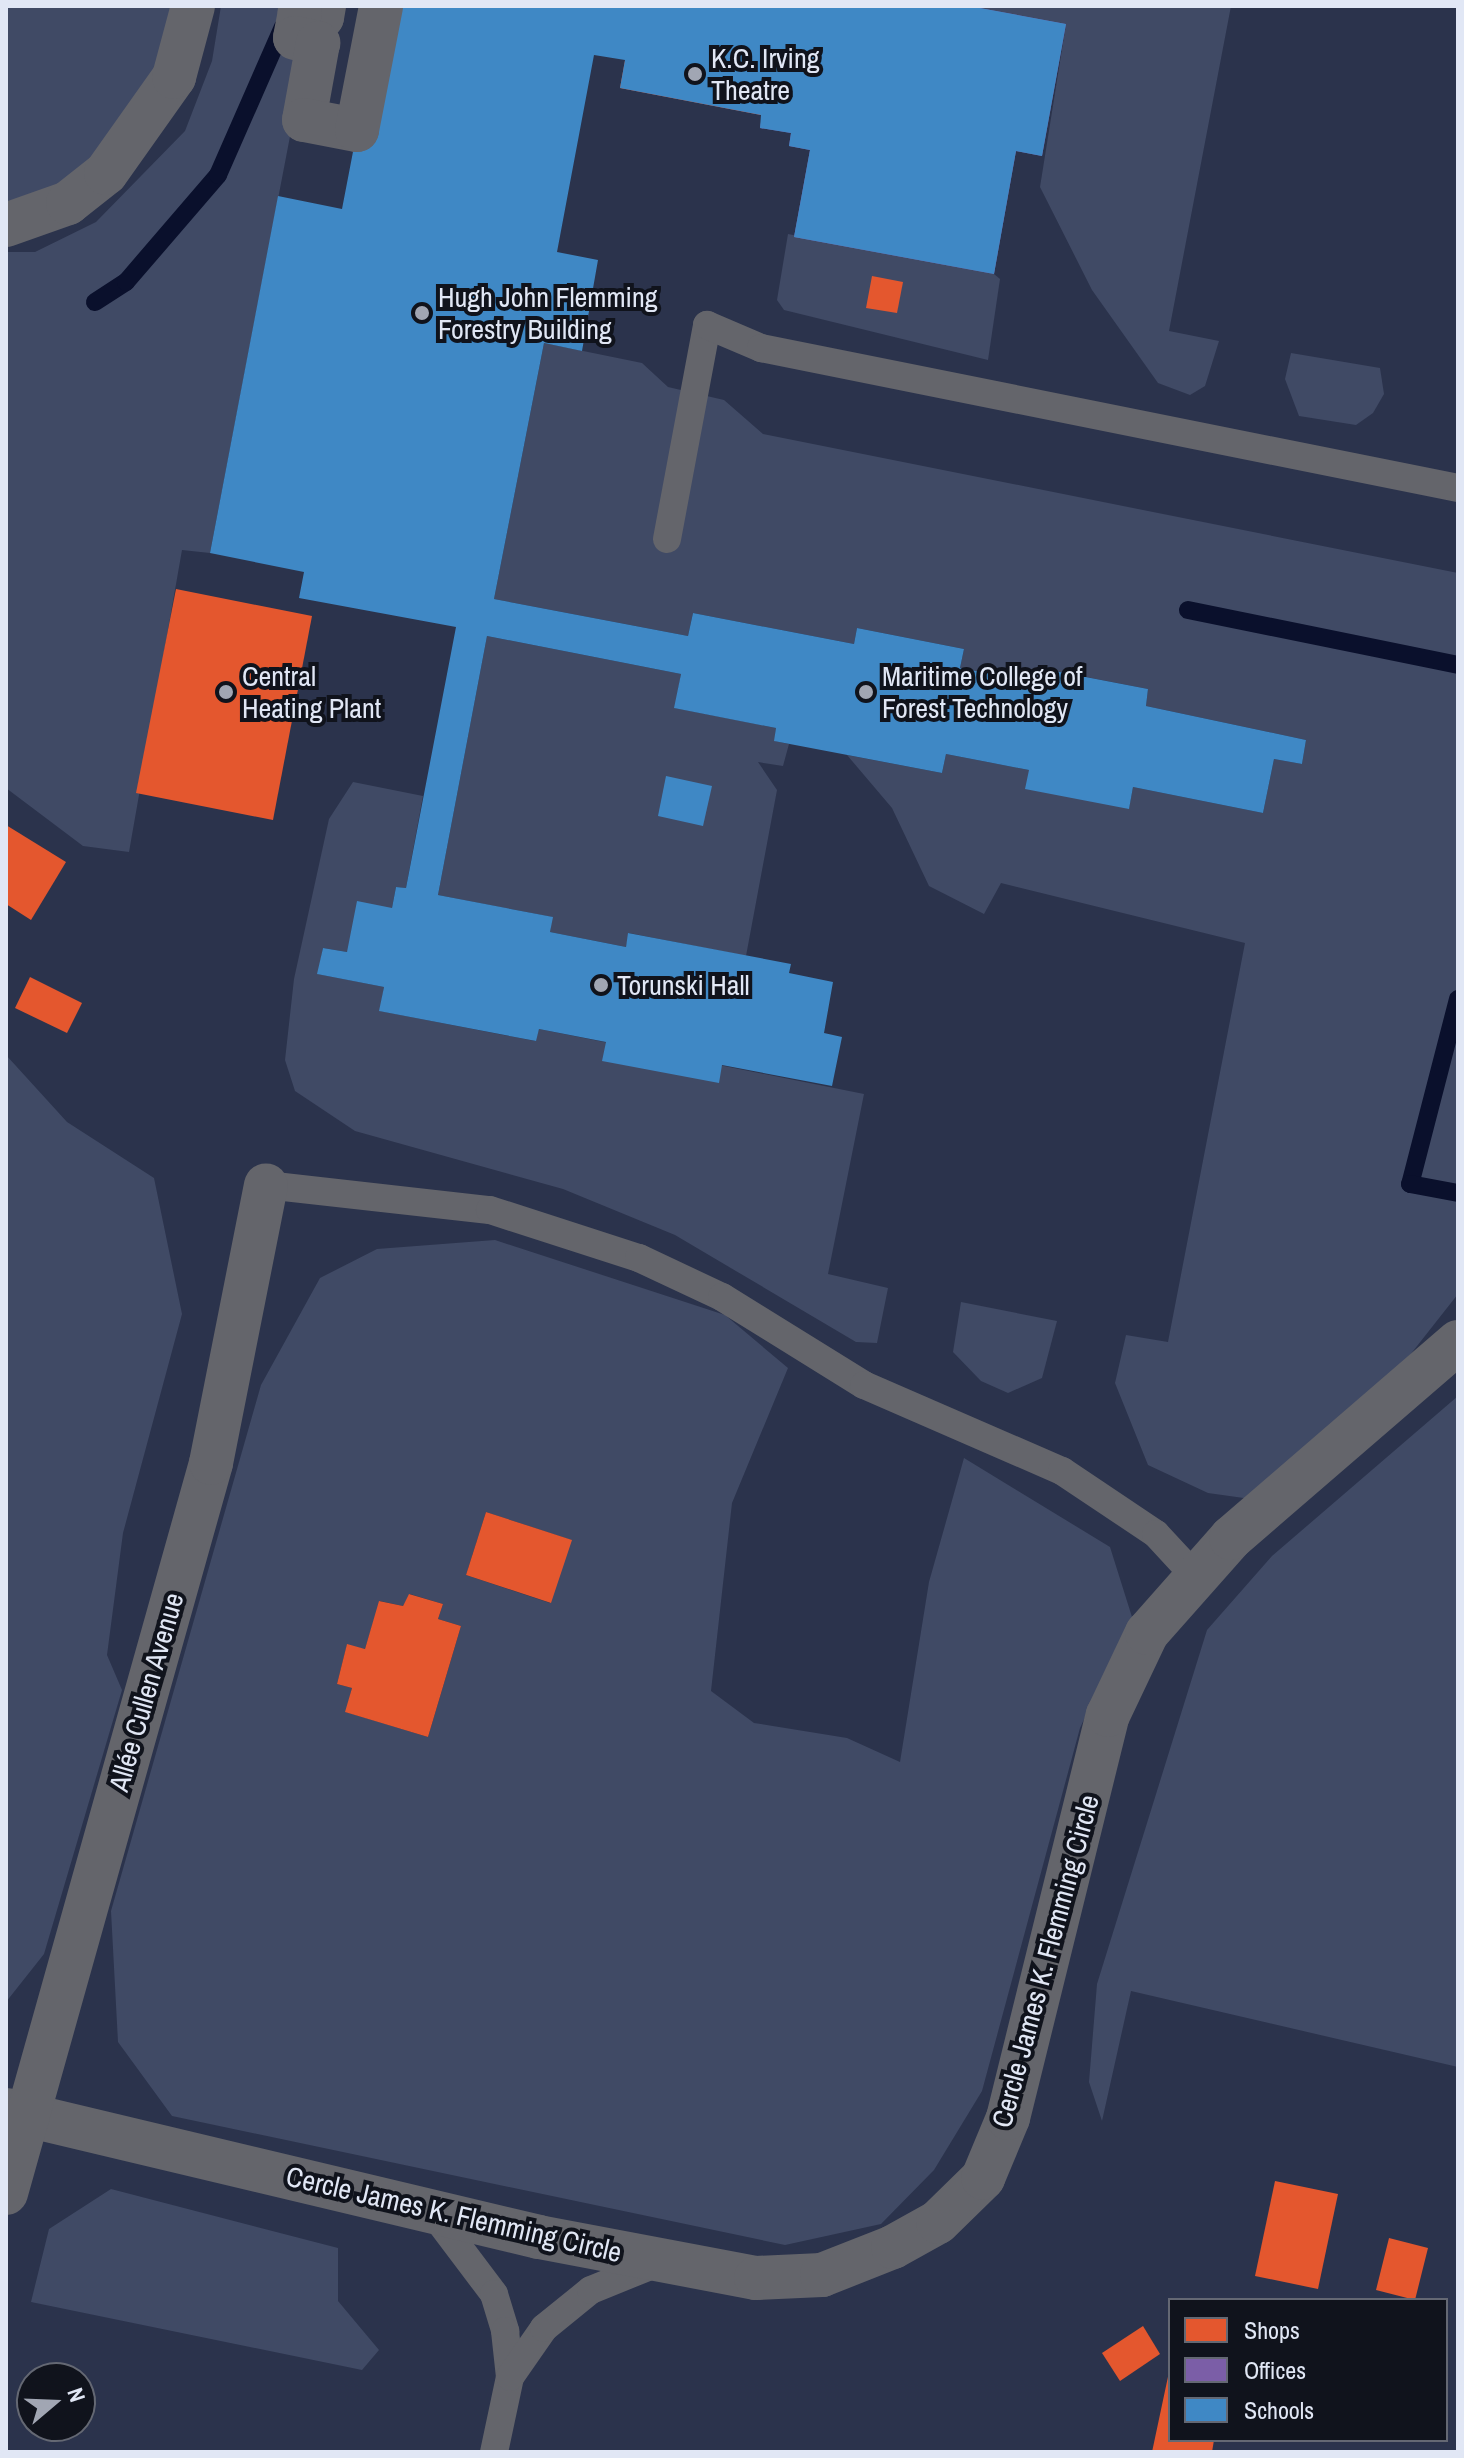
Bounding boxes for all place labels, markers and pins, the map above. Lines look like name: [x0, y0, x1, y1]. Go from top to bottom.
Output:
place label: K.C. Irving Theatre: [711, 41, 819, 107]
marker: K.C. Irving Theatre: [686, 65, 704, 83]
place label: Hugh John Flemming Forestry Building: [438, 280, 657, 346]
marker: Hugh John Flemming Forestry Building: [413, 304, 431, 322]
place label: Central Heating Plant: [242, 659, 381, 725]
place label: Maritime College of Forest Technology: [882, 659, 1082, 725]
marker: Central Heating Plant: [217, 683, 235, 701]
marker: Maritime College of Forest Technology: [857, 683, 875, 701]
place label: Torunski Hall: [617, 968, 750, 1002]
marker: Torunski Hall: [592, 976, 610, 994]

